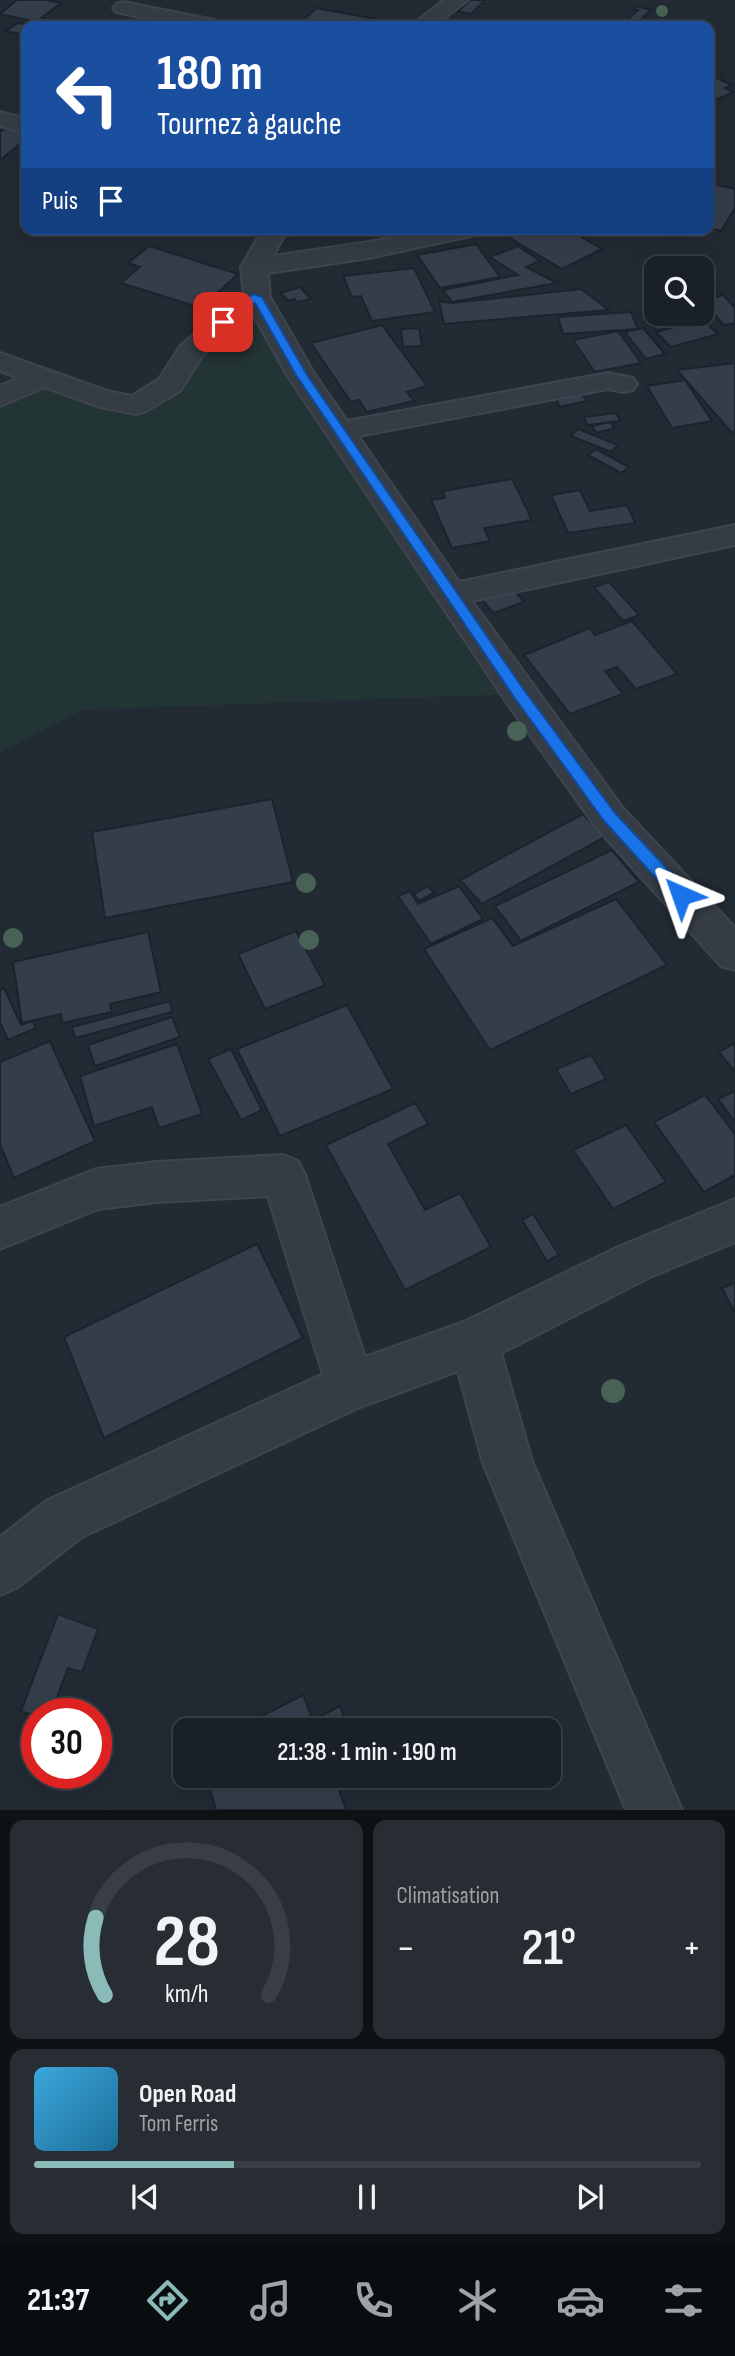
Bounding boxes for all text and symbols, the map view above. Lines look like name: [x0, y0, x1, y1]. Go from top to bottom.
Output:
text: 180 m: [157, 45, 263, 104]
icon: left: [42, 49, 133, 140]
text: Tournez à gauche: [157, 105, 342, 144]
icon: arrive: [92, 182, 130, 220]
text: Puis: [42, 186, 78, 217]
map controls: [644, 256, 714, 326]
button: search: [644, 256, 714, 326]
pin: [193, 292, 253, 352]
icon: arrive: [204, 303, 242, 341]
position arrow: [644, 858, 718, 932]
speed limit sign: 30: [21, 1698, 112, 1789]
text: 21:38 · 1 min · 190 m: [277, 1737, 457, 1768]
text: Climatisation: [397, 1882, 499, 1910]
text: 28: [153, 1900, 219, 1988]
text: 21°: [521, 1917, 576, 1980]
text: −: [397, 1926, 415, 1971]
text: +: [682, 1926, 701, 1971]
text: km/h: [165, 1979, 208, 2010]
text: Open Road: [139, 2079, 236, 2110]
text: Tom Ferris: [139, 2110, 218, 2138]
icon: previous: [126, 2178, 164, 2216]
icon: pause: [348, 2178, 386, 2216]
icon: next: [571, 2178, 609, 2216]
icon: directions: [143, 2276, 192, 2325]
icon: music: [246, 2276, 295, 2325]
icon: phone: [349, 2276, 398, 2325]
icon: climate: [453, 2276, 502, 2325]
icon: car: [556, 2276, 605, 2325]
icon: filters: [659, 2276, 708, 2325]
text: 21:37: [27, 2281, 89, 2320]

